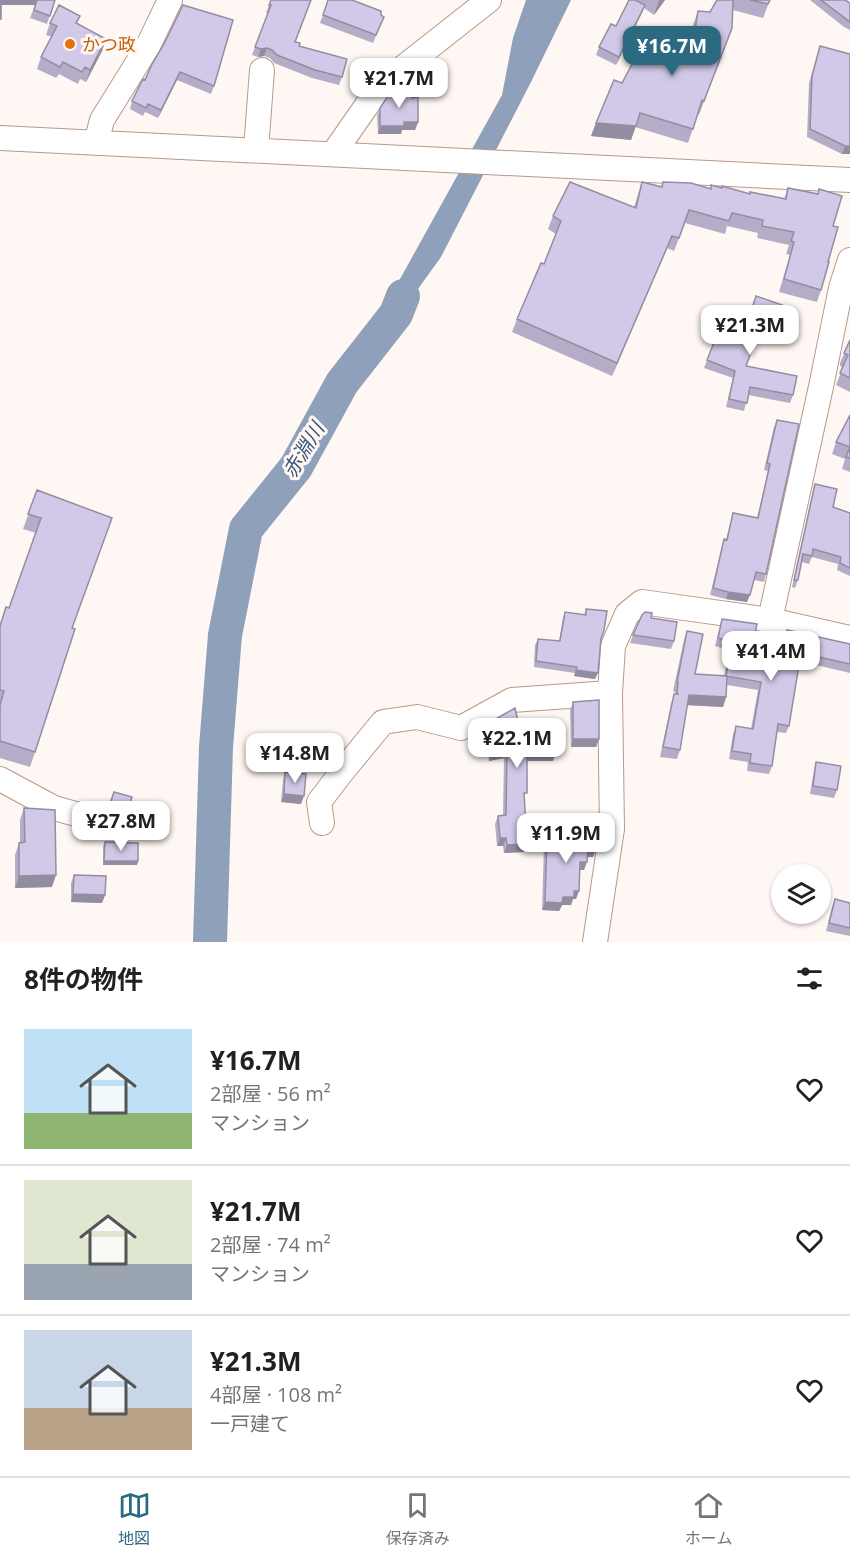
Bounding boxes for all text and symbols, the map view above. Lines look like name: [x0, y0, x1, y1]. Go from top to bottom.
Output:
pin: ¥16.7M: [623, 26, 721, 77]
place label: かつ政: [82, 32, 136, 56]
text: ¥16.7M: [637, 32, 707, 59]
marker: かつ政: [63, 37, 77, 51]
pin: ¥21.7M: [350, 58, 448, 109]
text: ¥21.7M: [364, 64, 434, 91]
pin: ¥21.3M: [701, 305, 799, 356]
text: ¥21.3M: [715, 311, 785, 338]
water label: 赤淵川: [276, 416, 331, 483]
pin: ¥41.4M: [722, 631, 820, 682]
text: ¥41.4M: [736, 637, 806, 664]
pin: ¥22.1M: [468, 718, 566, 769]
text: ¥22.1M: [482, 724, 552, 751]
pin: ¥14.8M: [246, 733, 344, 784]
text: ¥14.8M: [260, 739, 330, 766]
pin: ¥27.8M: [72, 801, 170, 852]
text: ¥27.8M: [86, 807, 156, 834]
pin: ¥11.9M: [517, 813, 615, 864]
text: ¥11.9M: [531, 819, 601, 846]
map controls: [771, 864, 831, 924]
button: layers: [771, 864, 831, 924]
text: 8件の物件: [24, 961, 143, 997]
icon: filters: [793, 962, 826, 995]
text: ¥16.7M: [210, 1042, 301, 1078]
icon: home: [72, 1053, 144, 1125]
icon: heart: [793, 1073, 826, 1106]
text: 2部屋 · 56 m²: [210, 1080, 331, 1107]
text: マンション: [210, 1109, 310, 1136]
text: ¥21.7M: [210, 1193, 301, 1229]
icon: home: [72, 1204, 144, 1276]
icon: heart: [793, 1224, 826, 1257]
text: 2部屋 · 74 m²: [210, 1231, 331, 1258]
text: マンション: [210, 1260, 310, 1287]
text: ¥21.3M: [210, 1343, 301, 1379]
icon: home: [72, 1354, 144, 1426]
icon: heart: [793, 1374, 826, 1407]
text: 4部屋 · 108 m²: [210, 1381, 342, 1408]
text: 一戸建て: [210, 1410, 290, 1437]
tab: 地図: [118, 1489, 151, 1549]
tab: 保存済み: [386, 1489, 450, 1549]
tab: ホーム: [685, 1489, 732, 1549]

